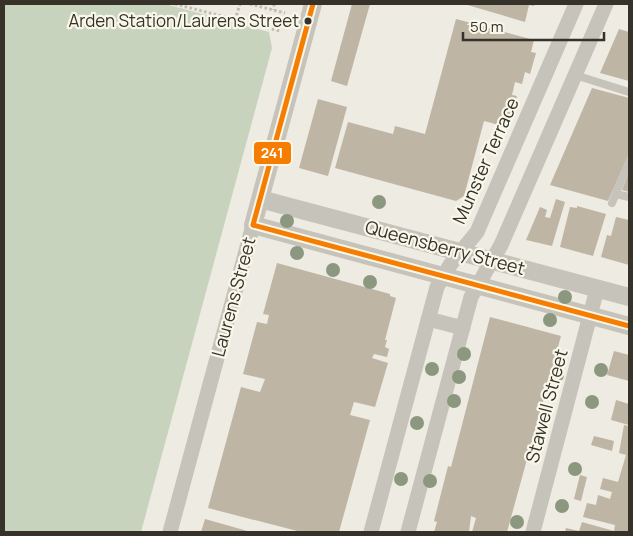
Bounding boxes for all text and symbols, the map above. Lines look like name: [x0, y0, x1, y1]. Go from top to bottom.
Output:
place label: Arden Station/Laurens Street: [69, 9, 299, 32]
scale bar: [463, 10, 604, 42]
marker: Arden Station/Laurens Street: [303, 16, 313, 26]
text: 50 m: [470, 16, 504, 37]
street label: Munster Terrace: [446, 94, 524, 228]
line badge: 241: [253, 141, 292, 165]
text: 241: [261, 143, 283, 162]
street label: Queensberry Street: [363, 214, 528, 280]
street label: Laurens Street: [206, 234, 261, 359]
street label: Stawell Street: [519, 346, 573, 465]

